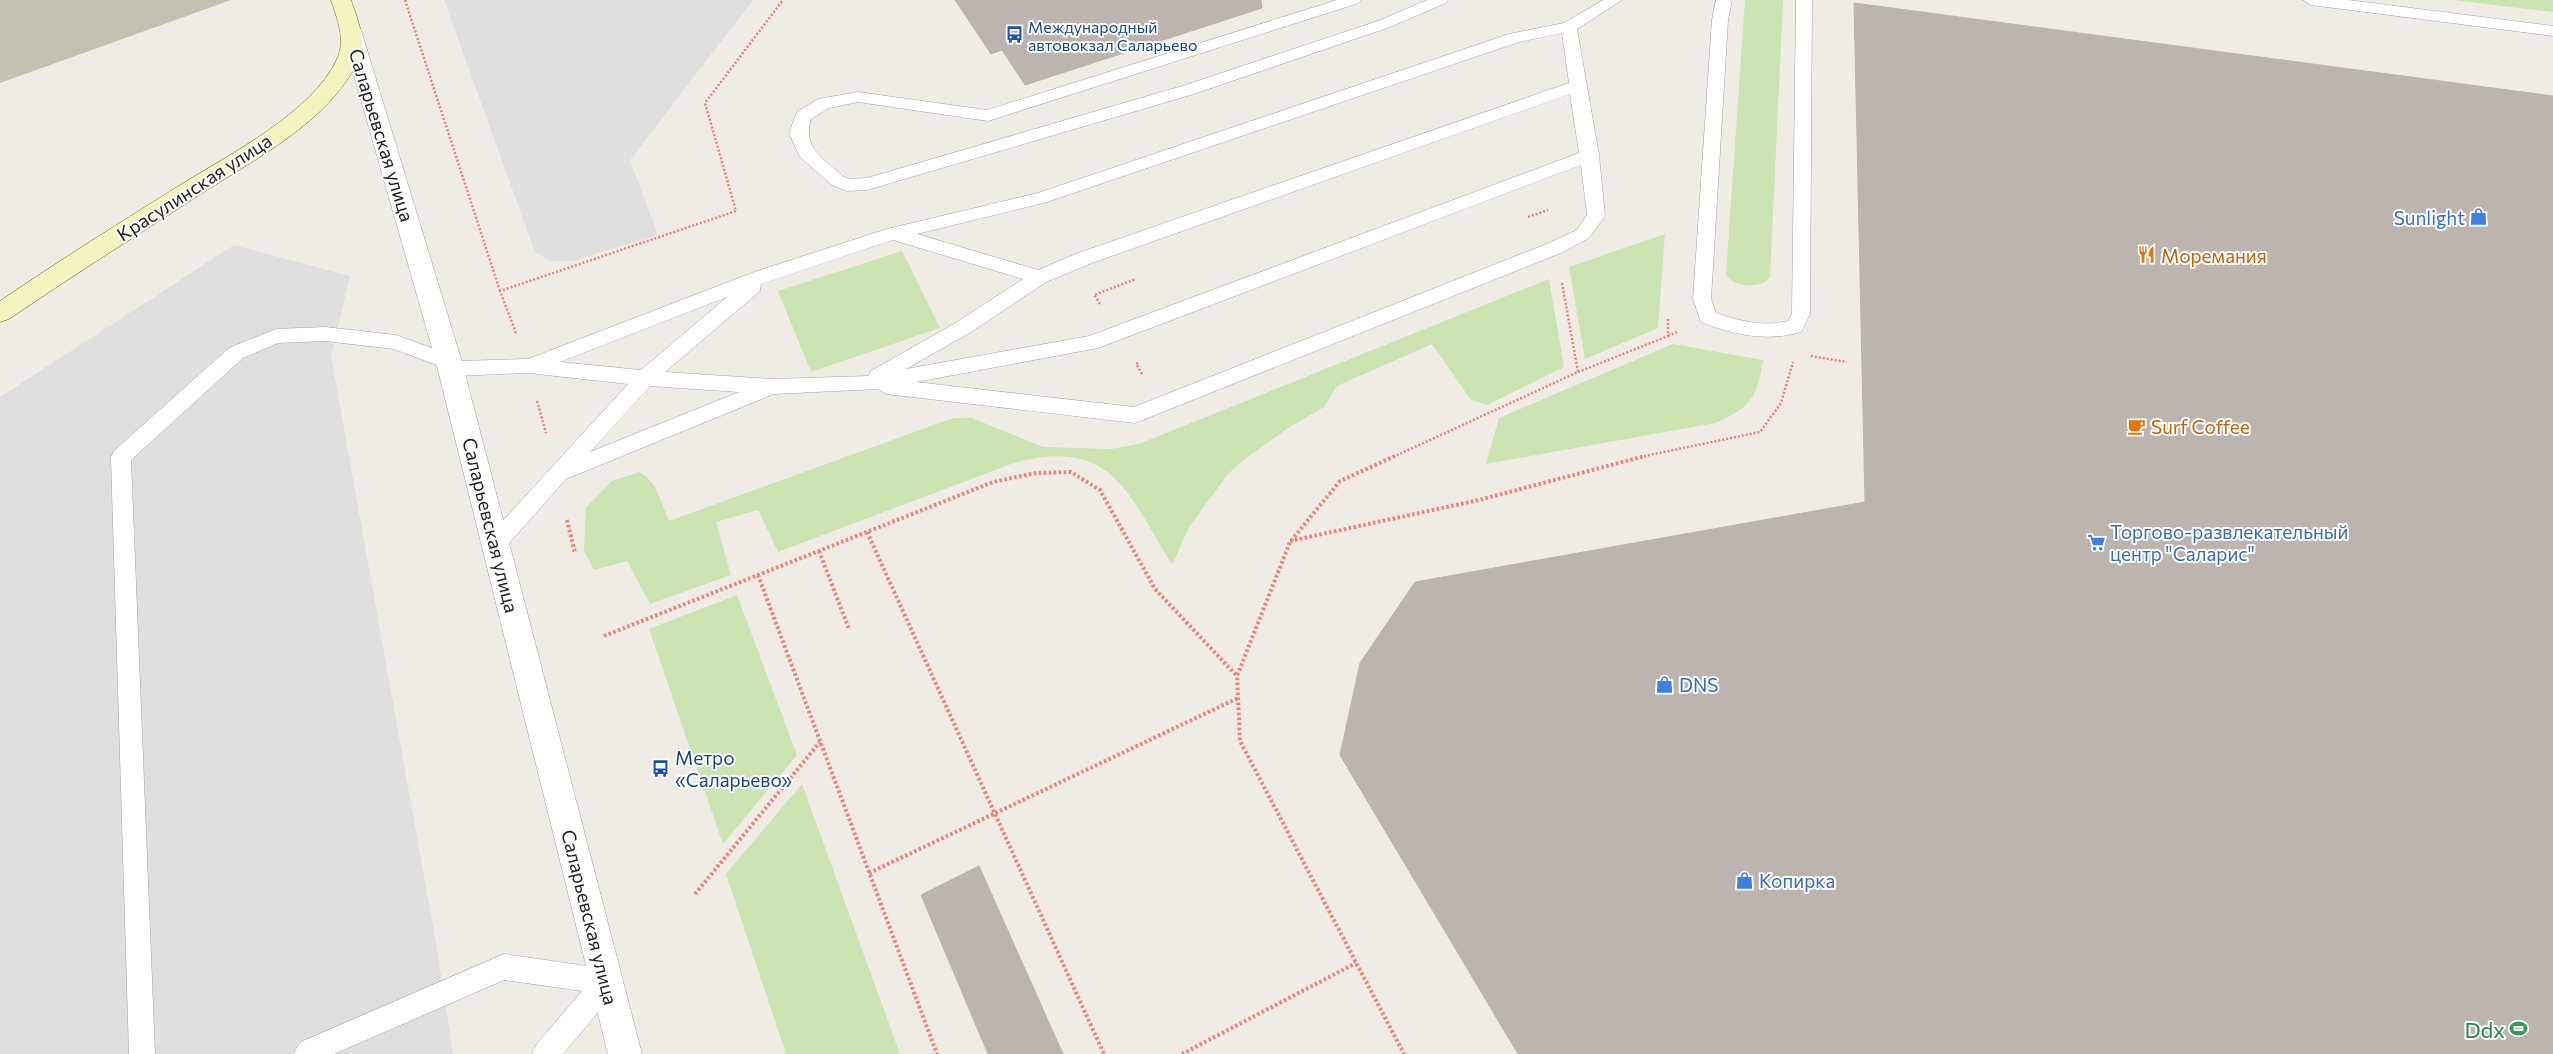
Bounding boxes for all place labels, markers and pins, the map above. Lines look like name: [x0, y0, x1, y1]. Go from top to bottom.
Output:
place label: Международный автовокзал Саларьево: [1028, 17, 1198, 54]
bus stop icon: Международный автовокзал Саларьево: [1004, 25, 1024, 45]
place label: Sunlight: [2394, 206, 2465, 229]
shop icon: Sunlight: [2469, 207, 2489, 227]
place label: Моремания: [2161, 244, 2267, 267]
restaurant icon: Моремания: [2137, 245, 2157, 265]
place label: Surf Coffee: [2151, 415, 2250, 438]
cafe icon: Surf Coffee: [2127, 416, 2147, 436]
place label: Торгово-развлекательный центр "Саларис": [2110, 520, 2348, 565]
supermarket icon: Торгово-развлекательный центр "Саларис": [2086, 532, 2106, 552]
place label: DNS: [1679, 673, 1718, 696]
shop icon: DNS: [1655, 674, 1675, 694]
place label: Метро «Саларьево»: [675, 746, 792, 791]
bus stop icon: Метро «Саларьево»: [651, 758, 671, 778]
place label: Копирка: [1759, 869, 1835, 892]
shop icon: Копирка: [1735, 870, 1755, 890]
place label: Ddx: [2464, 1016, 2505, 1043]
sports icon: Ddx: [2509, 1019, 2529, 1039]

